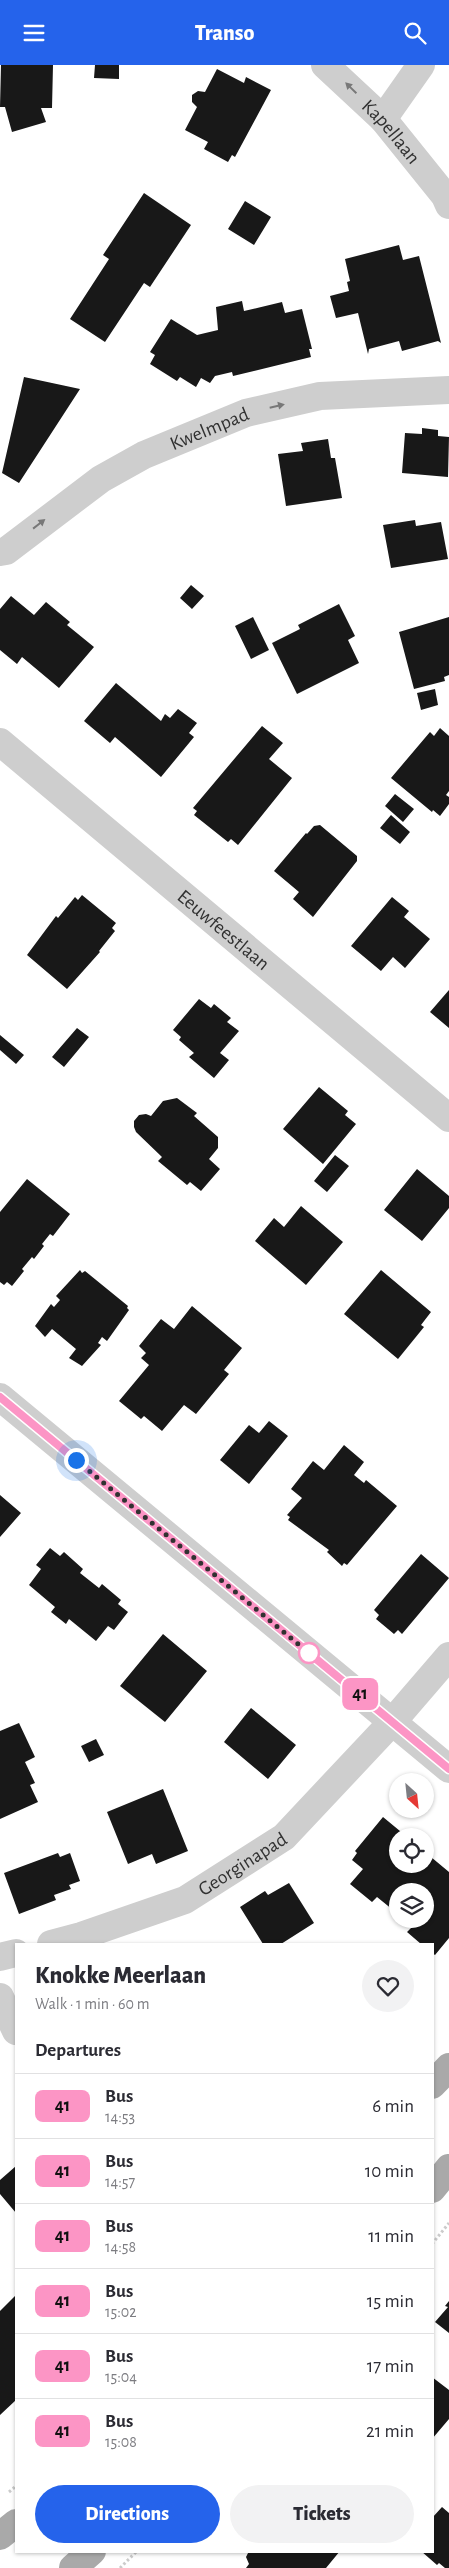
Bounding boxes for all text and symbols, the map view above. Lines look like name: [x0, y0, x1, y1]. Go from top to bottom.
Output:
icon: menu: [20, 19, 48, 47]
icon: search: [401, 19, 429, 47]
text: Transo: [195, 22, 254, 44]
one-way arrow: [345, 82, 357, 94]
street label: Kapellaan: [358, 96, 424, 168]
one-way arrow: [269, 402, 284, 410]
street label: Kwelmpad: [167, 404, 252, 454]
one-way arrow: [32, 519, 45, 530]
street label: Eeuwfeestlaan: [173, 886, 273, 974]
your location: [64, 1448, 89, 1473]
unlabelled marker: [298, 1642, 320, 1664]
line badge: 41: [338, 1678, 382, 1710]
text: 41: [352, 1685, 368, 1703]
north arrow: [389, 1773, 434, 1817]
map controls: [389, 1773, 434, 1928]
button: locate: [389, 1828, 434, 1873]
street label: Georginapad: [195, 1829, 291, 1900]
button: layers: [389, 1883, 434, 1928]
button: heart: [362, 1960, 414, 2012]
text: Knokke Meerlaan: [35, 1964, 206, 1988]
text: Walk · 1 min · 60 m: [35, 1996, 149, 2012]
text: Departures: [35, 2041, 121, 2060]
text: Bus: [105, 2087, 133, 2106]
text: 41: [55, 2097, 70, 2115]
text: 6 min: [372, 2097, 414, 2116]
text: 14:53: [105, 2109, 135, 2125]
text: Bus: [105, 2152, 133, 2171]
text: 41: [55, 2162, 70, 2180]
text: 10 min: [365, 2162, 414, 2181]
text: 14:57: [105, 2174, 135, 2190]
text: Bus: [105, 2217, 133, 2236]
text: 41: [55, 2227, 70, 2245]
text: 11 min: [368, 2227, 414, 2246]
text: 14:58: [105, 2239, 136, 2255]
text: Bus: [105, 2282, 133, 2301]
text: 41: [55, 2292, 70, 2310]
text: 15 min: [367, 2292, 414, 2311]
text: 15:02: [105, 2304, 137, 2320]
text: Bus: [105, 2347, 133, 2366]
text: 41: [55, 2357, 70, 2375]
text: 17 min: [367, 2357, 414, 2376]
text: 15:04: [105, 2369, 137, 2385]
text: Bus: [105, 2412, 133, 2431]
text: 41: [55, 2422, 70, 2440]
text: 21 min: [366, 2422, 414, 2441]
text: 15:08: [105, 2434, 137, 2450]
button: Directions: [35, 2485, 220, 2543]
button: Tickets: [230, 2485, 414, 2543]

